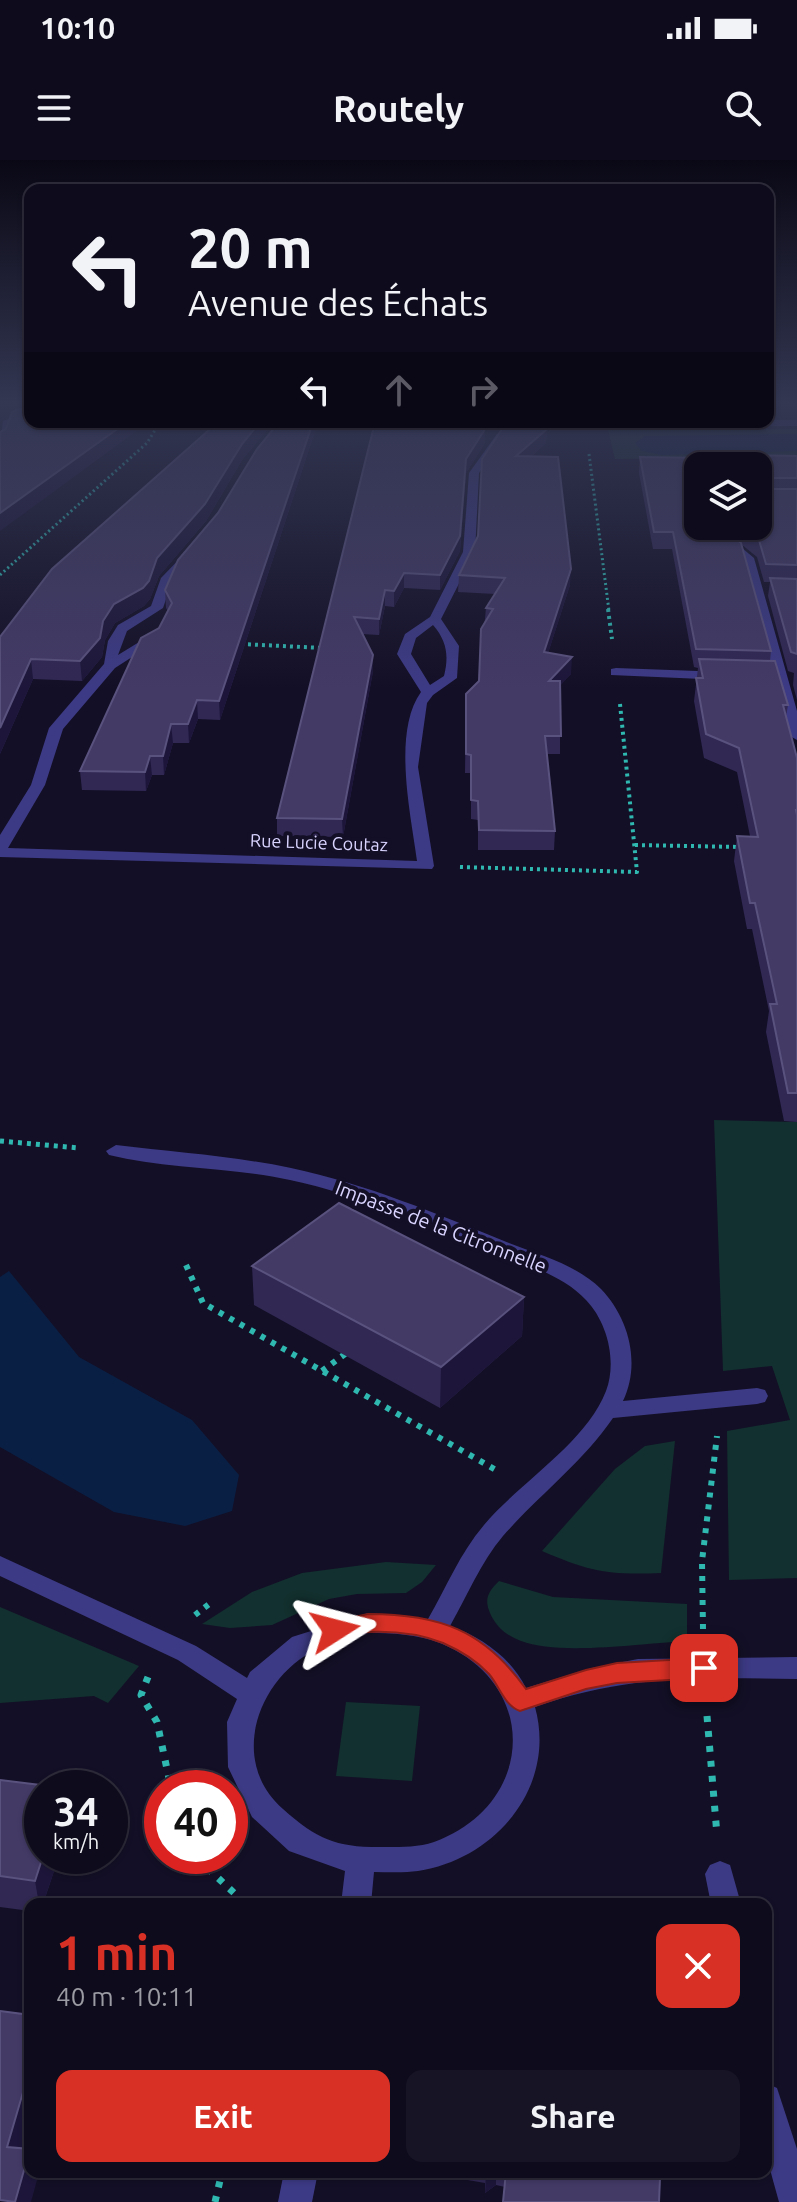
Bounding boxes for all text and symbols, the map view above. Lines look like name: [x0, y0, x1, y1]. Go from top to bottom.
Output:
text: 10:10: [40, 11, 115, 45]
icon: menu: [32, 86, 76, 130]
icon: search: [721, 86, 765, 130]
text: Routely: [333, 88, 464, 129]
icon: left: [56, 216, 160, 320]
text: 20 m: [188, 216, 313, 279]
text: Avenue des Échats: [188, 282, 488, 323]
icon: left: [293, 368, 337, 412]
icon: ahead: [377, 368, 421, 412]
icon: right: [461, 368, 505, 412]
map controls: [684, 452, 772, 540]
button: layers: [684, 452, 772, 540]
street label: Rue Lucie Coutaz: [250, 830, 388, 854]
street label: Impasse de la Citronnelle: [332, 1176, 550, 1277]
position arrow: [293, 1588, 377, 1672]
pin: [670, 1634, 738, 1702]
icon: arrive: [682, 1646, 726, 1690]
speed limit sign: 40: [144, 1770, 248, 1874]
text: 34: [53, 1789, 99, 1834]
text: km/h: [53, 1830, 99, 1853]
button: close: [656, 1924, 740, 2008]
text: 1 min: [56, 1925, 177, 1979]
text: 40 m · 10:11: [56, 1982, 197, 2011]
button: Exit: [56, 2070, 390, 2162]
button: Share: [406, 2070, 740, 2162]

